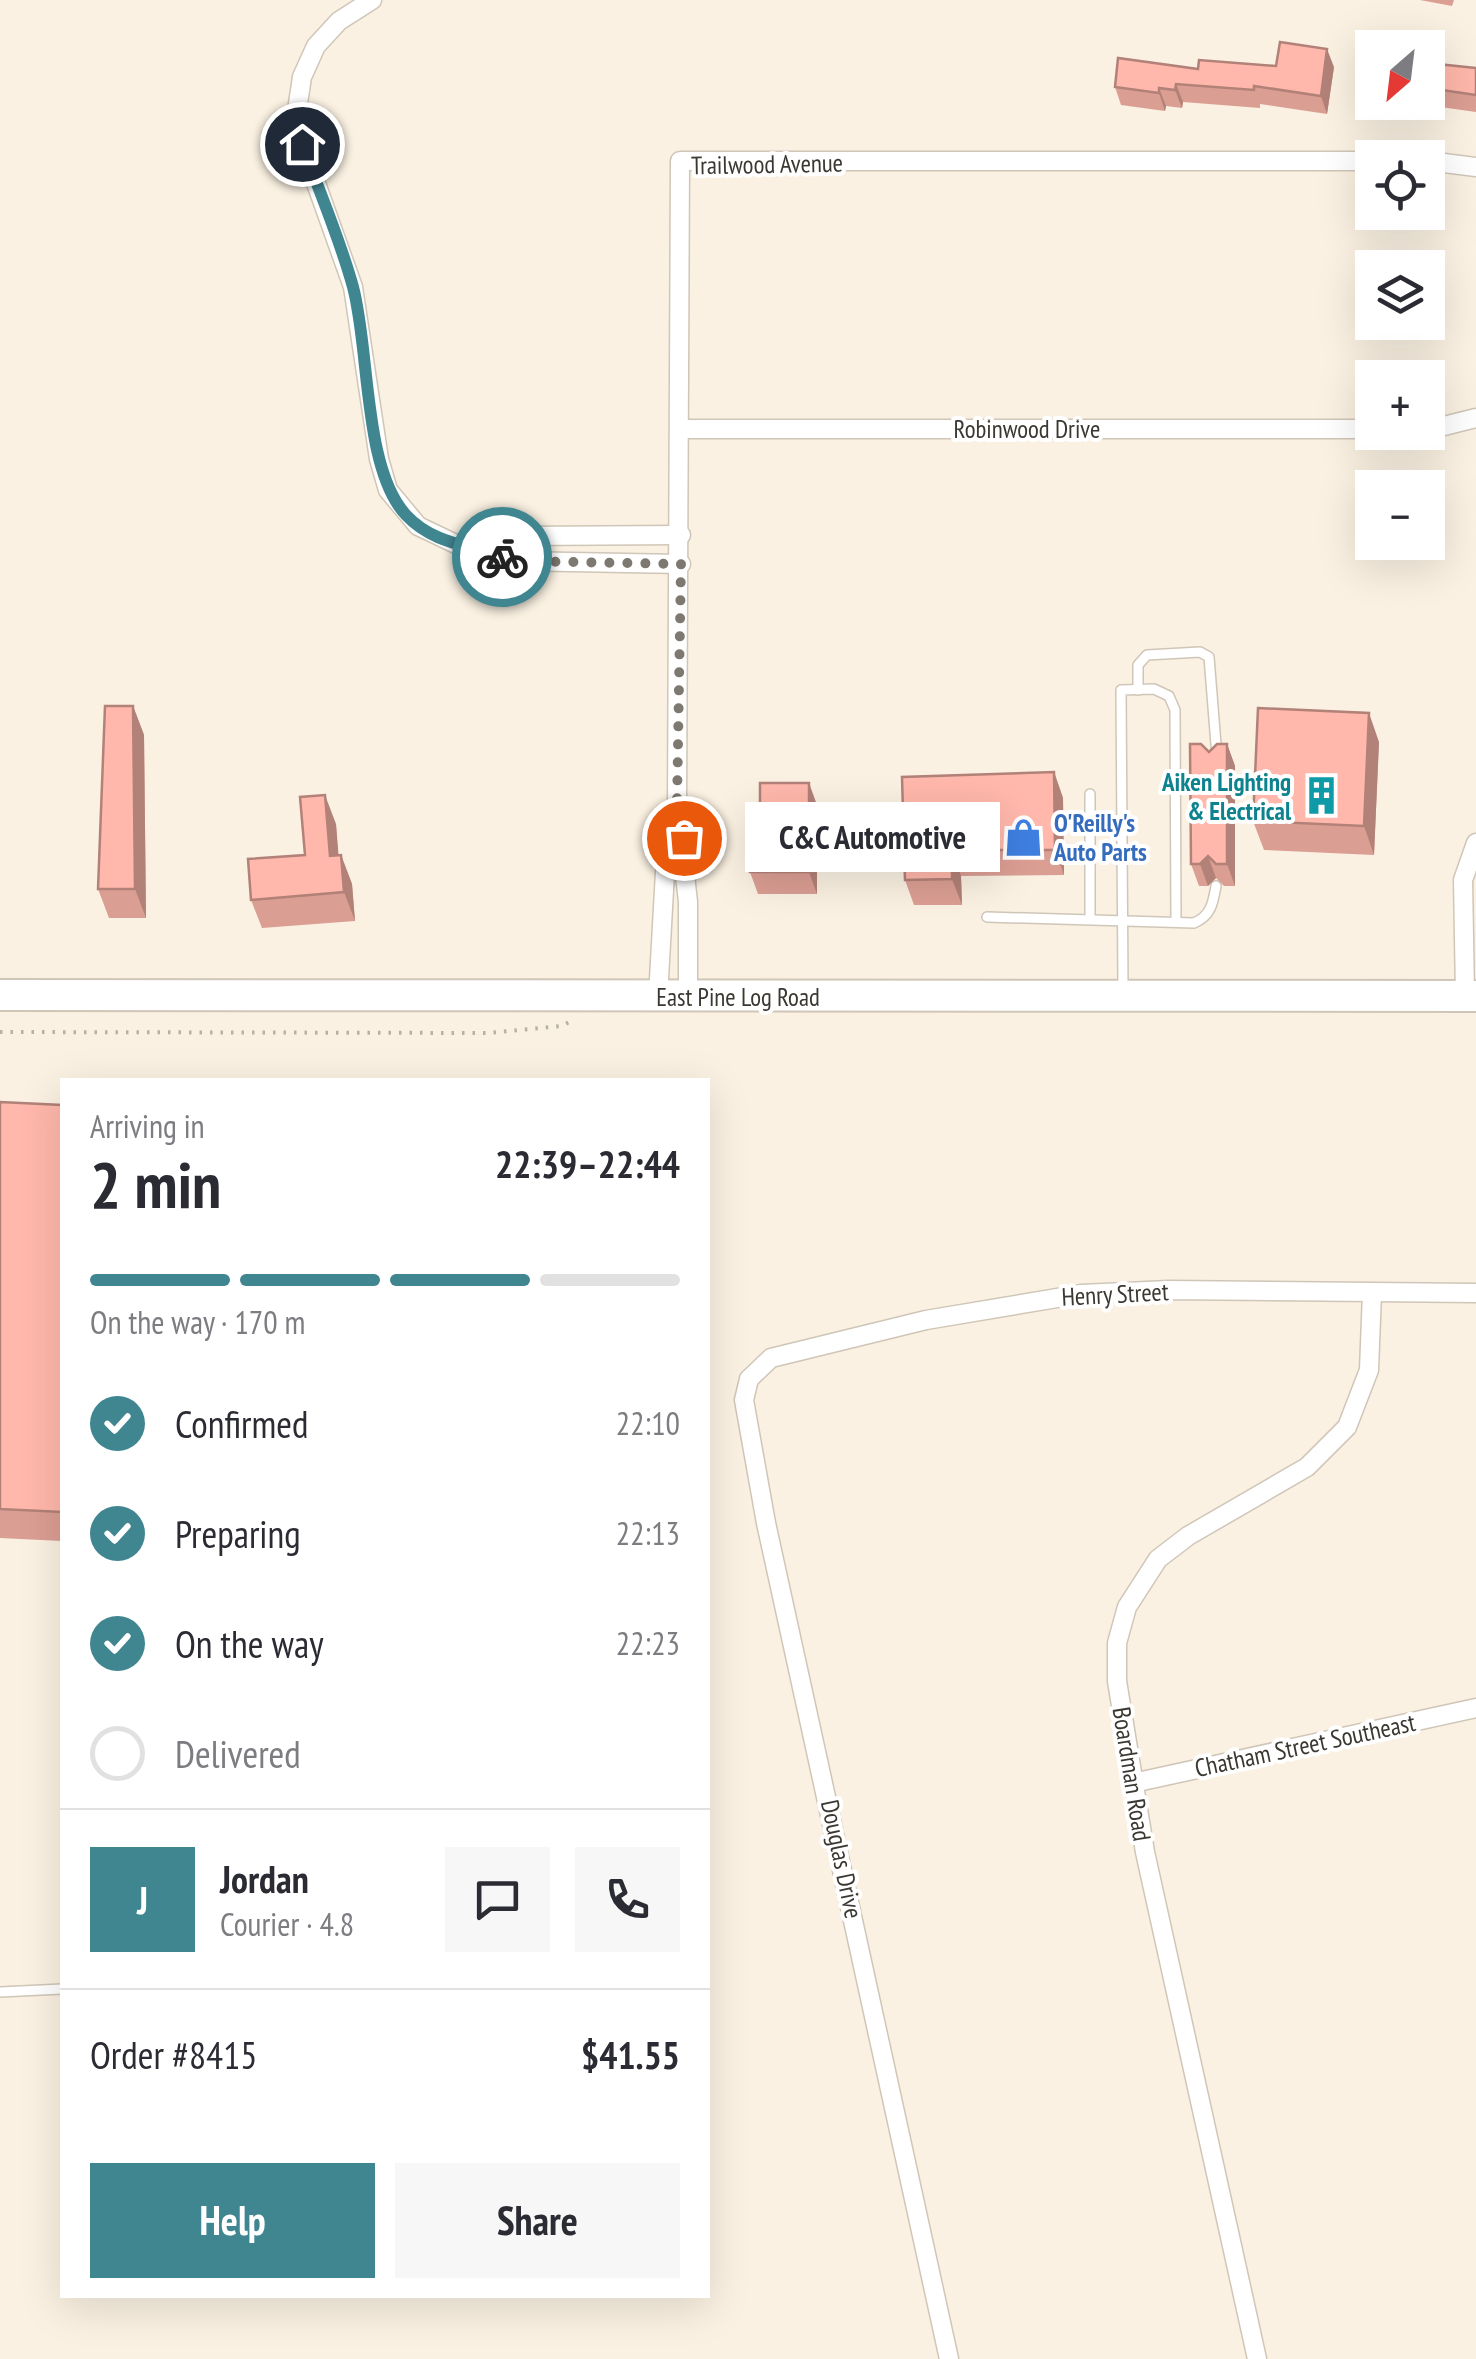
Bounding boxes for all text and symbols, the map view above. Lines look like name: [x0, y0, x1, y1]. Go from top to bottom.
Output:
north arrow: [1355, 30, 1445, 120]
map controls: [1355, 30, 1445, 560]
pin: [260, 102, 345, 187]
icon: home: [275, 117, 330, 172]
button: locate: [1355, 140, 1445, 230]
street label: Trailwood Avenue: [691, 147, 843, 181]
button: layers: [1355, 250, 1445, 340]
button: +: [1355, 360, 1445, 450]
street label: Robinwood Drive: [954, 413, 1100, 445]
button: −: [1355, 470, 1445, 560]
courier: [452, 507, 552, 607]
icon: bike: [475, 530, 530, 585]
place label: Aiken Lighting & Electrical: [1161, 766, 1292, 827]
building icon: Aiken Lighting & Electrical: [1300, 775, 1342, 817]
pin: [642, 796, 727, 881]
callout: C&C Automotive: [744, 803, 999, 873]
place label: O'Reilly's Auto Parts: [1053, 807, 1147, 868]
icon: bag: [657, 811, 712, 866]
text: C&C Automotive: [779, 816, 966, 858]
shop icon: O'Reilly's Auto Parts: [1003, 816, 1045, 858]
street label: East Pine Log Road: [656, 981, 820, 1013]
text: Arriving in: [90, 1105, 205, 1147]
text: 22:39–22:44: [495, 1139, 680, 1188]
text: 2 min: [90, 1142, 221, 1226]
street label: Henry Street: [1061, 1275, 1170, 1313]
text: On the way · 170 m: [90, 1301, 305, 1343]
icon: check: [90, 1396, 145, 1451]
text: Confirmed: [175, 1399, 308, 1448]
text: 22:10: [616, 1402, 680, 1444]
icon: check: [90, 1506, 145, 1561]
text: Preparing: [175, 1509, 301, 1558]
text: 22:13: [616, 1512, 680, 1554]
icon: check: [90, 1616, 145, 1671]
text: On the way: [175, 1619, 323, 1668]
text: 22:23: [616, 1622, 680, 1664]
street label: Boardman Road: [1106, 1705, 1158, 1843]
street label: Chatham Street Southeast: [1192, 1706, 1418, 1784]
text: Delivered: [175, 1729, 301, 1778]
street label: Douglas Drive: [814, 1797, 870, 1921]
button: chat: [445, 1847, 550, 1952]
button: phone: [575, 1847, 680, 1952]
text: Jordan: [220, 1854, 309, 1903]
text: J: [137, 1875, 148, 1924]
text: Courier · 4.8: [220, 1903, 354, 1945]
text: Order #8415: [90, 2030, 257, 2079]
text: $41.55: [581, 2030, 680, 2079]
button: Help: [90, 2163, 375, 2278]
button: Share: [395, 2163, 680, 2278]

